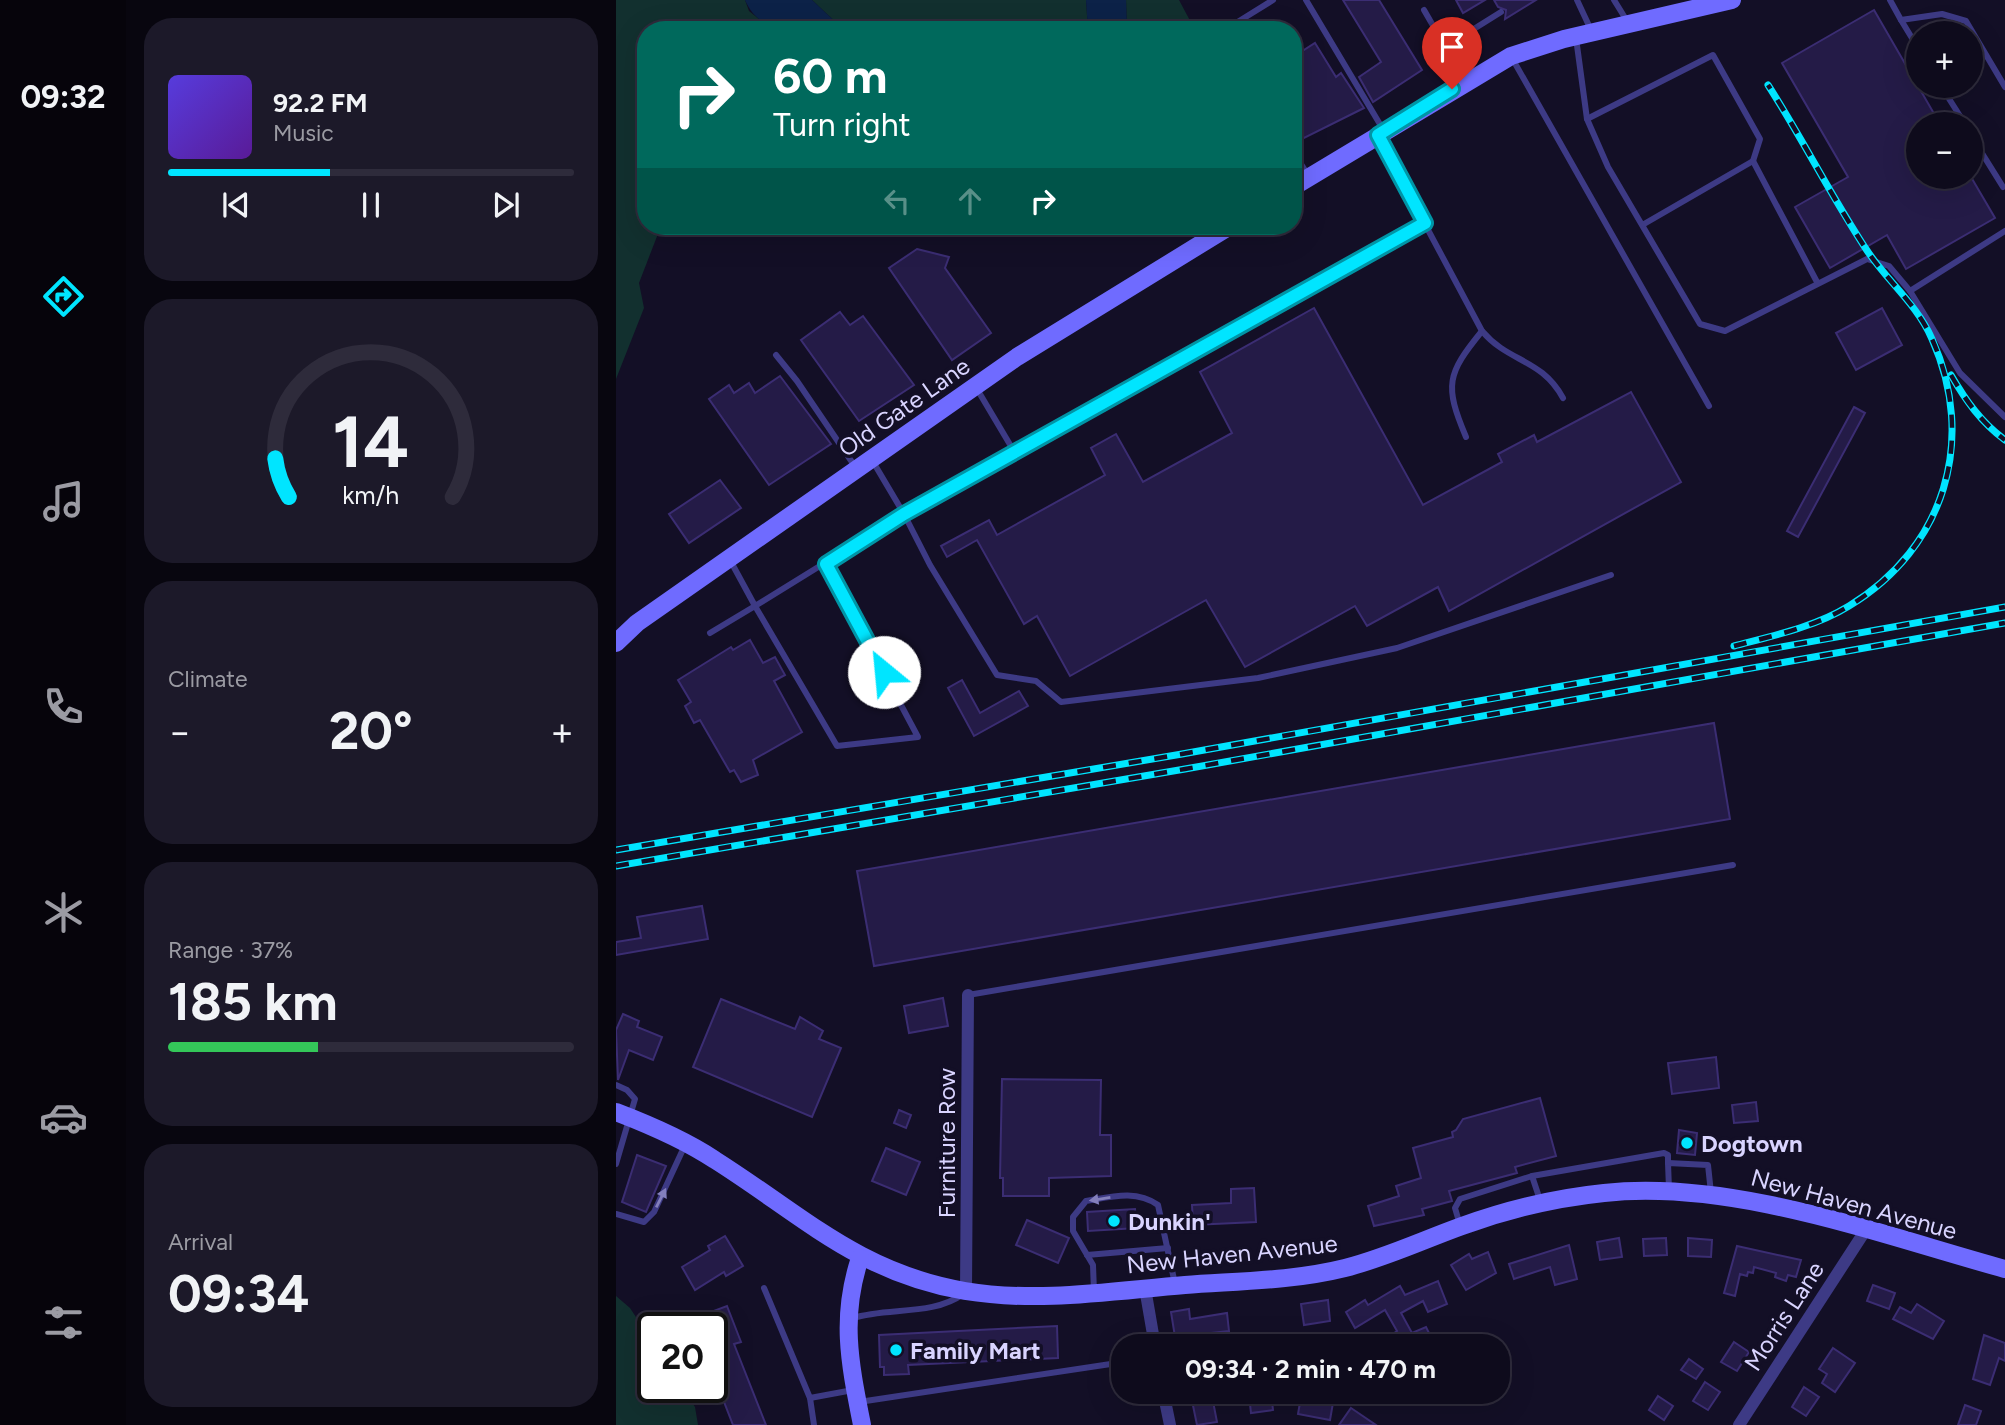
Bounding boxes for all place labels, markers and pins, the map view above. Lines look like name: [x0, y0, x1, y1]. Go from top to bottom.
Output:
pin: [1422, 17, 1482, 89]
place label: Dogtown: [1701, 1129, 1803, 1158]
marker: Dogtown: [1679, 1135, 1695, 1151]
place label: Dunkin': [1128, 1207, 1211, 1236]
marker: Dunkin': [1106, 1213, 1122, 1229]
place label: Family Mart: [910, 1336, 1041, 1365]
marker: Family Mart: [888, 1342, 904, 1358]

